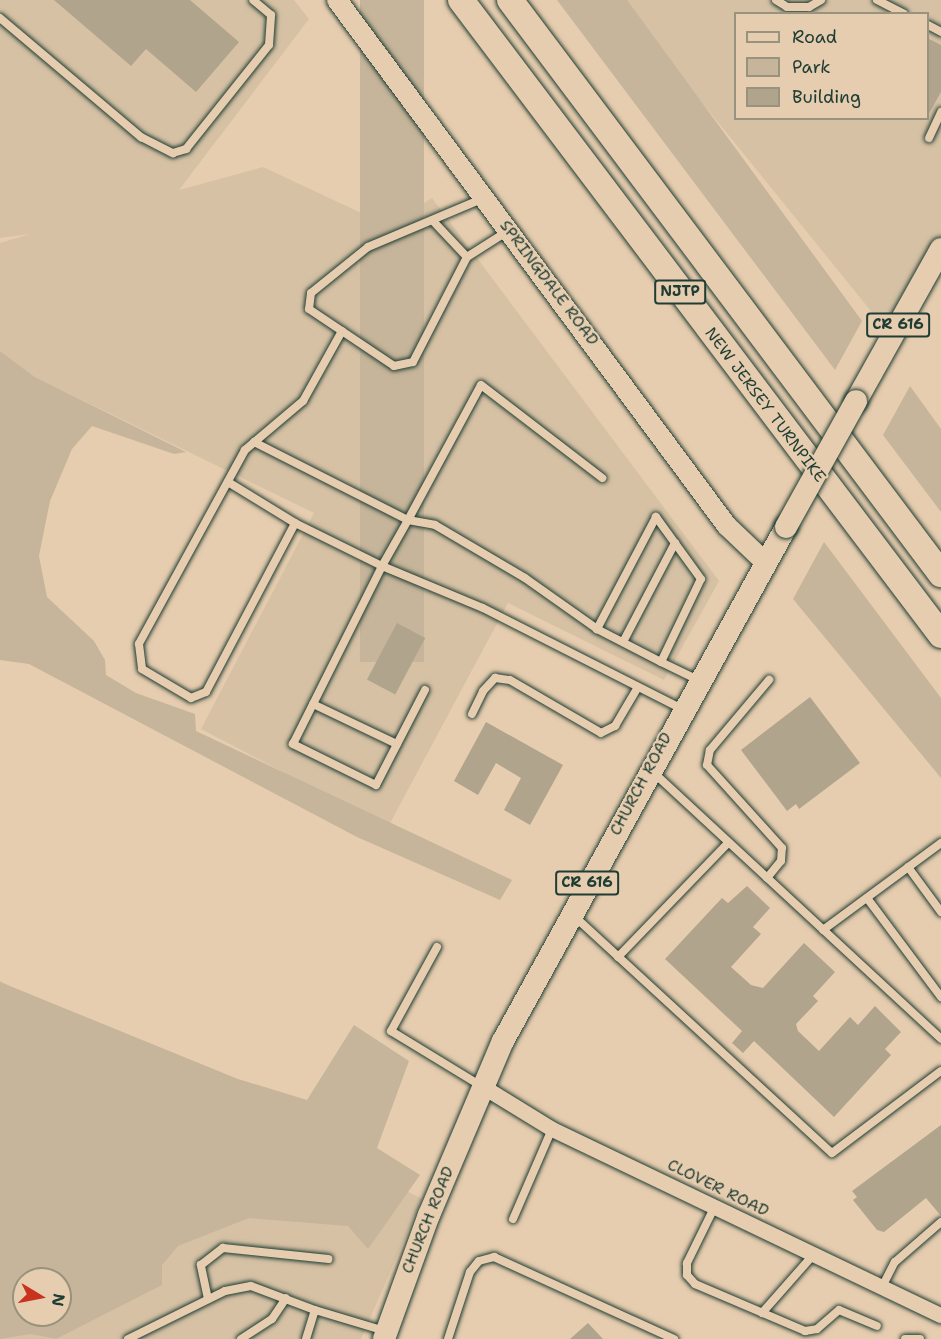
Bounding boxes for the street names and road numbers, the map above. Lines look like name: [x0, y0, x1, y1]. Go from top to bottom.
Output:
street label: SPRINGDALE ROAD: [496, 216, 602, 350]
road number: NJTP: [653, 280, 707, 304]
road number: CR 616: [865, 313, 931, 337]
street label: NEW JERSEY TURNPIKE: [701, 324, 829, 486]
street label: CHURCH ROAD: [606, 729, 676, 839]
road number: CR 616: [554, 871, 620, 895]
street label: CLOVER ROAD: [664, 1155, 772, 1221]
street label: CHURCH ROAD: [398, 1164, 458, 1276]

